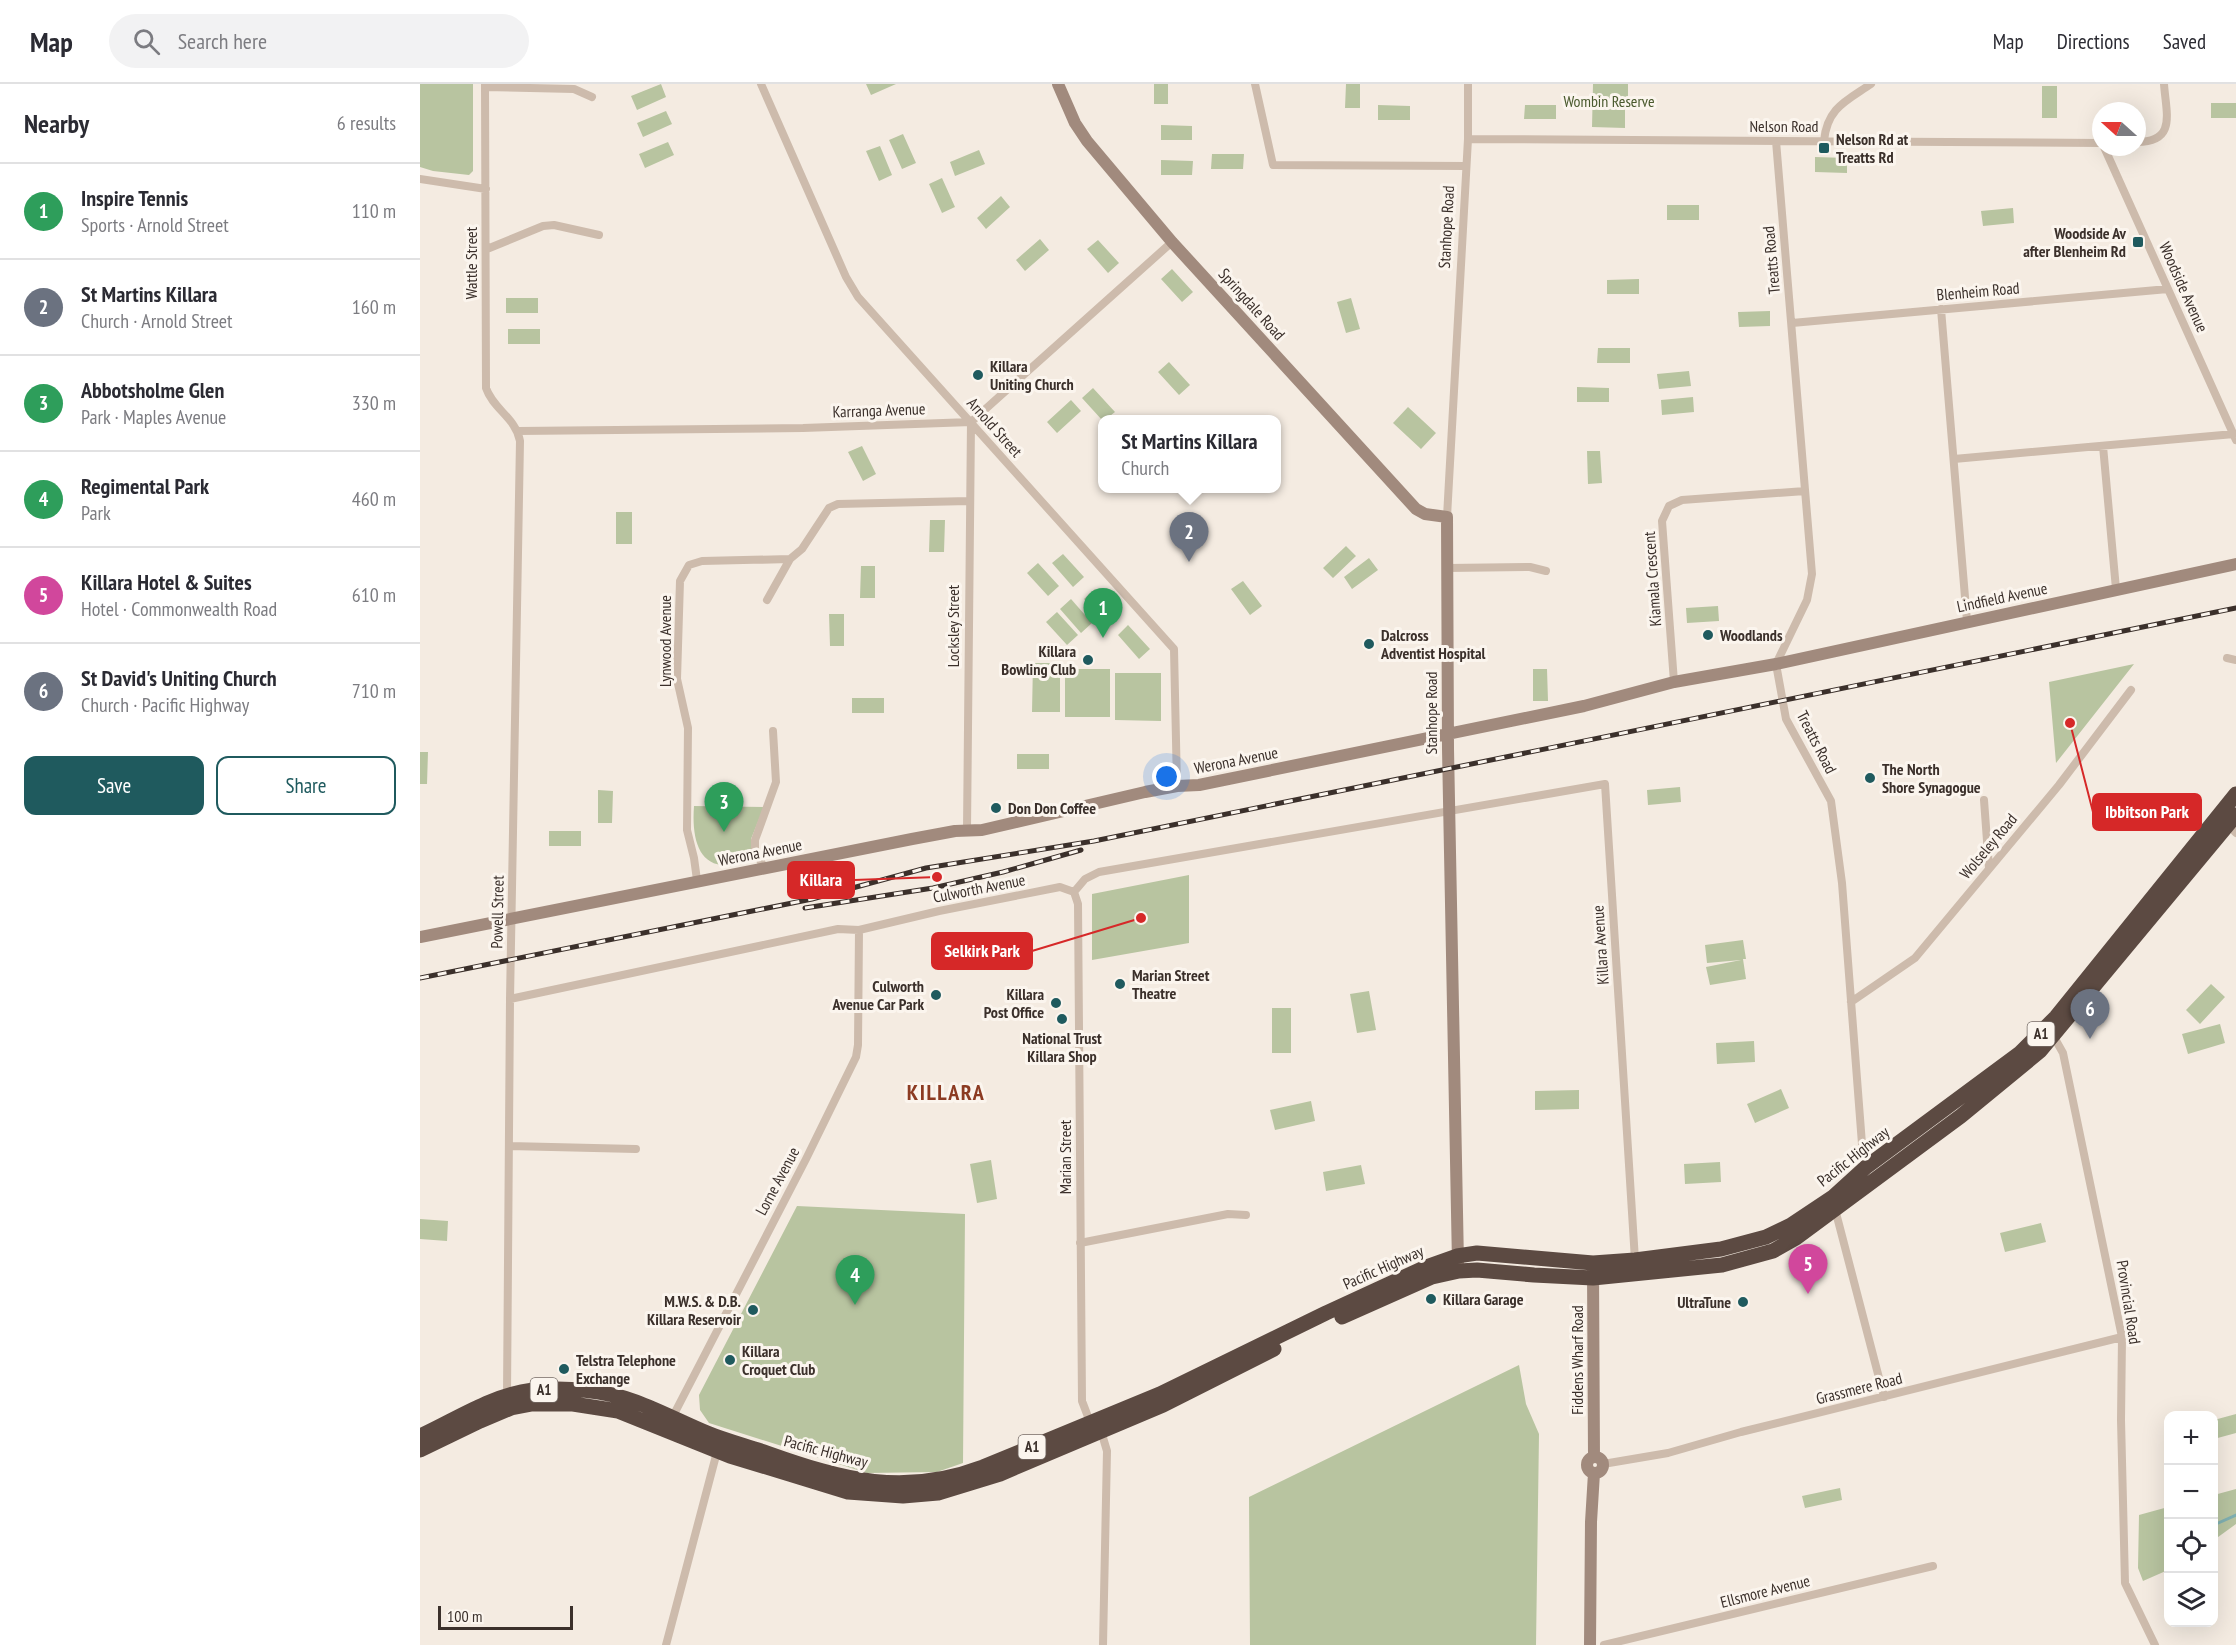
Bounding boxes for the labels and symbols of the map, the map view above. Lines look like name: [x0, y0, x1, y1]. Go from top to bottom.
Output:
park label: Wombin Reserve: [1563, 91, 1655, 111]
north arrow: [2092, 102, 2146, 156]
street label: Nelson Road: [1750, 116, 1819, 136]
place label: Nelson Rd at Treatts Rd: [1836, 129, 1909, 167]
marker: Nelson Rd at Treatts Rd: [1817, 141, 1831, 155]
street label: Stanhope Road: [1434, 185, 1458, 269]
place label: Woodside Av after Blenheim Rd: [2023, 223, 2127, 261]
street label: Treatts Road: [1758, 225, 1784, 295]
street label: Wattle Street: [461, 226, 481, 299]
marker: Woodside Av after Blenheim Rd: [2131, 235, 2145, 249]
street label: Woodside Avenue: [2155, 239, 2213, 335]
street label: Springdale Road: [1214, 264, 1290, 344]
street label: Blenheim Road: [1936, 277, 2020, 305]
place label: Killara Uniting Church: [990, 356, 1074, 394]
marker: Killara Uniting Church: [971, 368, 985, 382]
street label: Arnold Street: [963, 393, 1027, 461]
street label: Karranga Avenue: [832, 398, 926, 422]
pin: 2: [1170, 512, 1208, 562]
street label: Kiamala Crescent: [1639, 530, 1665, 627]
street label: Lindfield Avenue: [1955, 578, 2049, 616]
street label: Locksley Street: [943, 584, 963, 667]
pin: 1: [1084, 588, 1122, 638]
street label: Lynwood Avenue: [655, 595, 675, 687]
place label: Dalcross Adventist Hospital: [1380, 625, 1486, 663]
place label: Woodlands: [1719, 625, 1783, 645]
marker: Woodlands: [1701, 628, 1715, 642]
marker: Dalcross Adventist Hospital: [1362, 637, 1376, 651]
place label: Killara Bowling Club: [1001, 641, 1076, 679]
marker: Killara Bowling Club: [1081, 653, 1095, 667]
street label: Stanhope Road: [1421, 671, 1441, 754]
street label: Treatts Road: [1793, 707, 1841, 777]
street label: Werona Avenue: [1192, 742, 1280, 778]
place label: The North Shore Synagogue: [1882, 759, 1981, 797]
your location: [1152, 762, 1181, 791]
marker: The North Shore Synagogue: [1863, 771, 1877, 785]
pin: 3: [704, 782, 744, 832]
callout: Ibbitson Park: [2093, 794, 2201, 830]
place label: Don Don Coffee: [1008, 798, 1096, 818]
text: Ibbitson Park: [2105, 800, 2190, 823]
marker: Don Don Coffee: [989, 801, 1003, 815]
street label: Wolseley Road: [1955, 809, 2021, 883]
street label: Werona Avenue: [716, 834, 804, 870]
callout: Killara: [788, 862, 854, 898]
text: Killara: [800, 868, 842, 891]
street label: Culworth Avenue: [931, 869, 1027, 907]
street label: Powell Street: [486, 875, 508, 949]
street label: Killara Avenue: [1587, 905, 1613, 985]
callout: Selkirk Park: [932, 933, 1032, 969]
text: Selkirk Park: [944, 939, 1020, 962]
place label: Marian Street Theatre: [1132, 965, 1210, 1003]
place label: Culworth Avenue Car Park: [831, 976, 924, 1014]
marker: Marian Street Theatre: [1113, 977, 1127, 991]
place label: Killara Post Office: [984, 984, 1044, 1022]
marker: Culworth Avenue Car Park: [929, 988, 943, 1002]
pin: 6: [2070, 990, 2110, 1039]
marker: Killara Post Office: [1049, 996, 1063, 1010]
marker: National Trust Killara Shop: [1055, 1012, 1069, 1026]
road number: A1: [2028, 1022, 2054, 1046]
place label: National Trust Killara Shop: [1022, 1028, 1102, 1066]
district label: KILLARA: [907, 1078, 985, 1106]
street label: Marian Street: [1055, 1119, 1075, 1194]
street label: Pacific Highway: [1813, 1122, 1893, 1190]
street label: Lorne Avenue: [751, 1144, 803, 1218]
street label: Pacific Highway: [1340, 1240, 1426, 1294]
pin: 5: [1788, 1244, 1828, 1294]
pin: 4: [836, 1256, 874, 1305]
street label: Provincial Road: [2113, 1259, 2146, 1345]
place label: Killara Garage: [1443, 1289, 1524, 1309]
place label: M.W.S. & D.B. Killara Reservoir: [647, 1291, 741, 1329]
marker: Killara Garage: [1424, 1292, 1438, 1306]
place label: UltraTune: [1677, 1292, 1731, 1312]
marker: UltraTune: [1736, 1295, 1750, 1309]
marker: M.W.S. & D.B. Killara Reservoir: [746, 1303, 760, 1317]
street label: Fiddens Wharf Road: [1567, 1305, 1587, 1415]
place label: Killara Croquet Club: [742, 1341, 815, 1379]
place label: Telstra Telephone Exchange: [576, 1350, 676, 1388]
marker: Killara Croquet Club: [723, 1353, 737, 1367]
marker: Telstra Telephone Exchange: [557, 1362, 571, 1376]
street label: Grassmere Road: [1814, 1368, 1904, 1408]
road number: A1: [530, 1378, 558, 1402]
street label: Pacific Highway: [782, 1430, 870, 1472]
road number: A1: [1018, 1435, 1046, 1459]
street label: Ellsmore Avenue: [1718, 1570, 1812, 1612]
scale bar: [438, 1603, 573, 1630]

